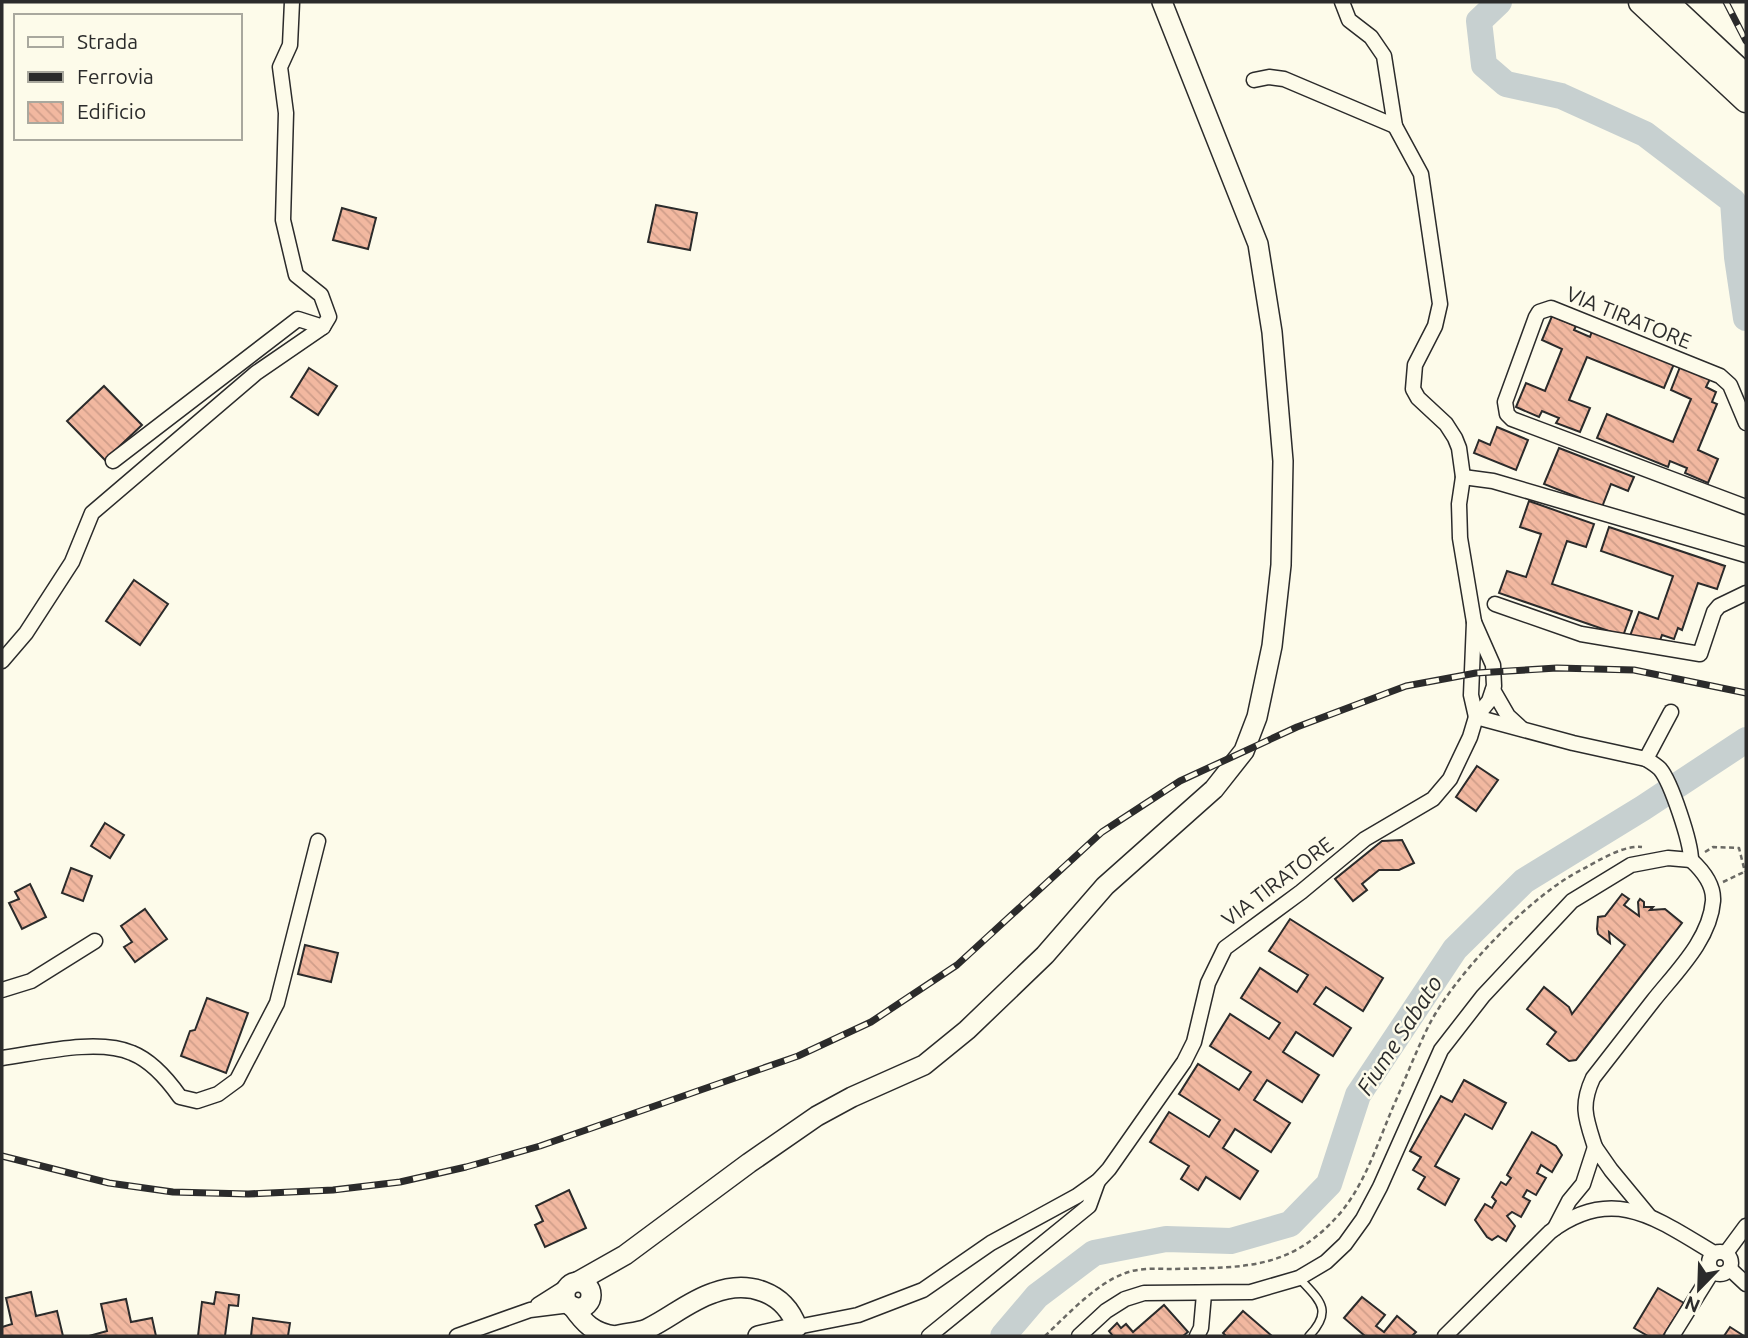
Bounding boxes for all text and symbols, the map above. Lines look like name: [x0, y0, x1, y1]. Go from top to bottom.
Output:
legend: [14, 14, 242, 140]
text: Strada: [77, 29, 138, 53]
text: Ferrovia: [77, 64, 154, 88]
text: Edificio: [77, 99, 146, 123]
street label: VIA TIRATORE: [1563, 281, 1695, 353]
street label: VIA TIRATORE: [1217, 831, 1337, 931]
water label: Fiume Sabato: [1351, 971, 1447, 1099]
north arrow: [1664, 1254, 1734, 1324]
text: N: [1682, 1292, 1703, 1318]

